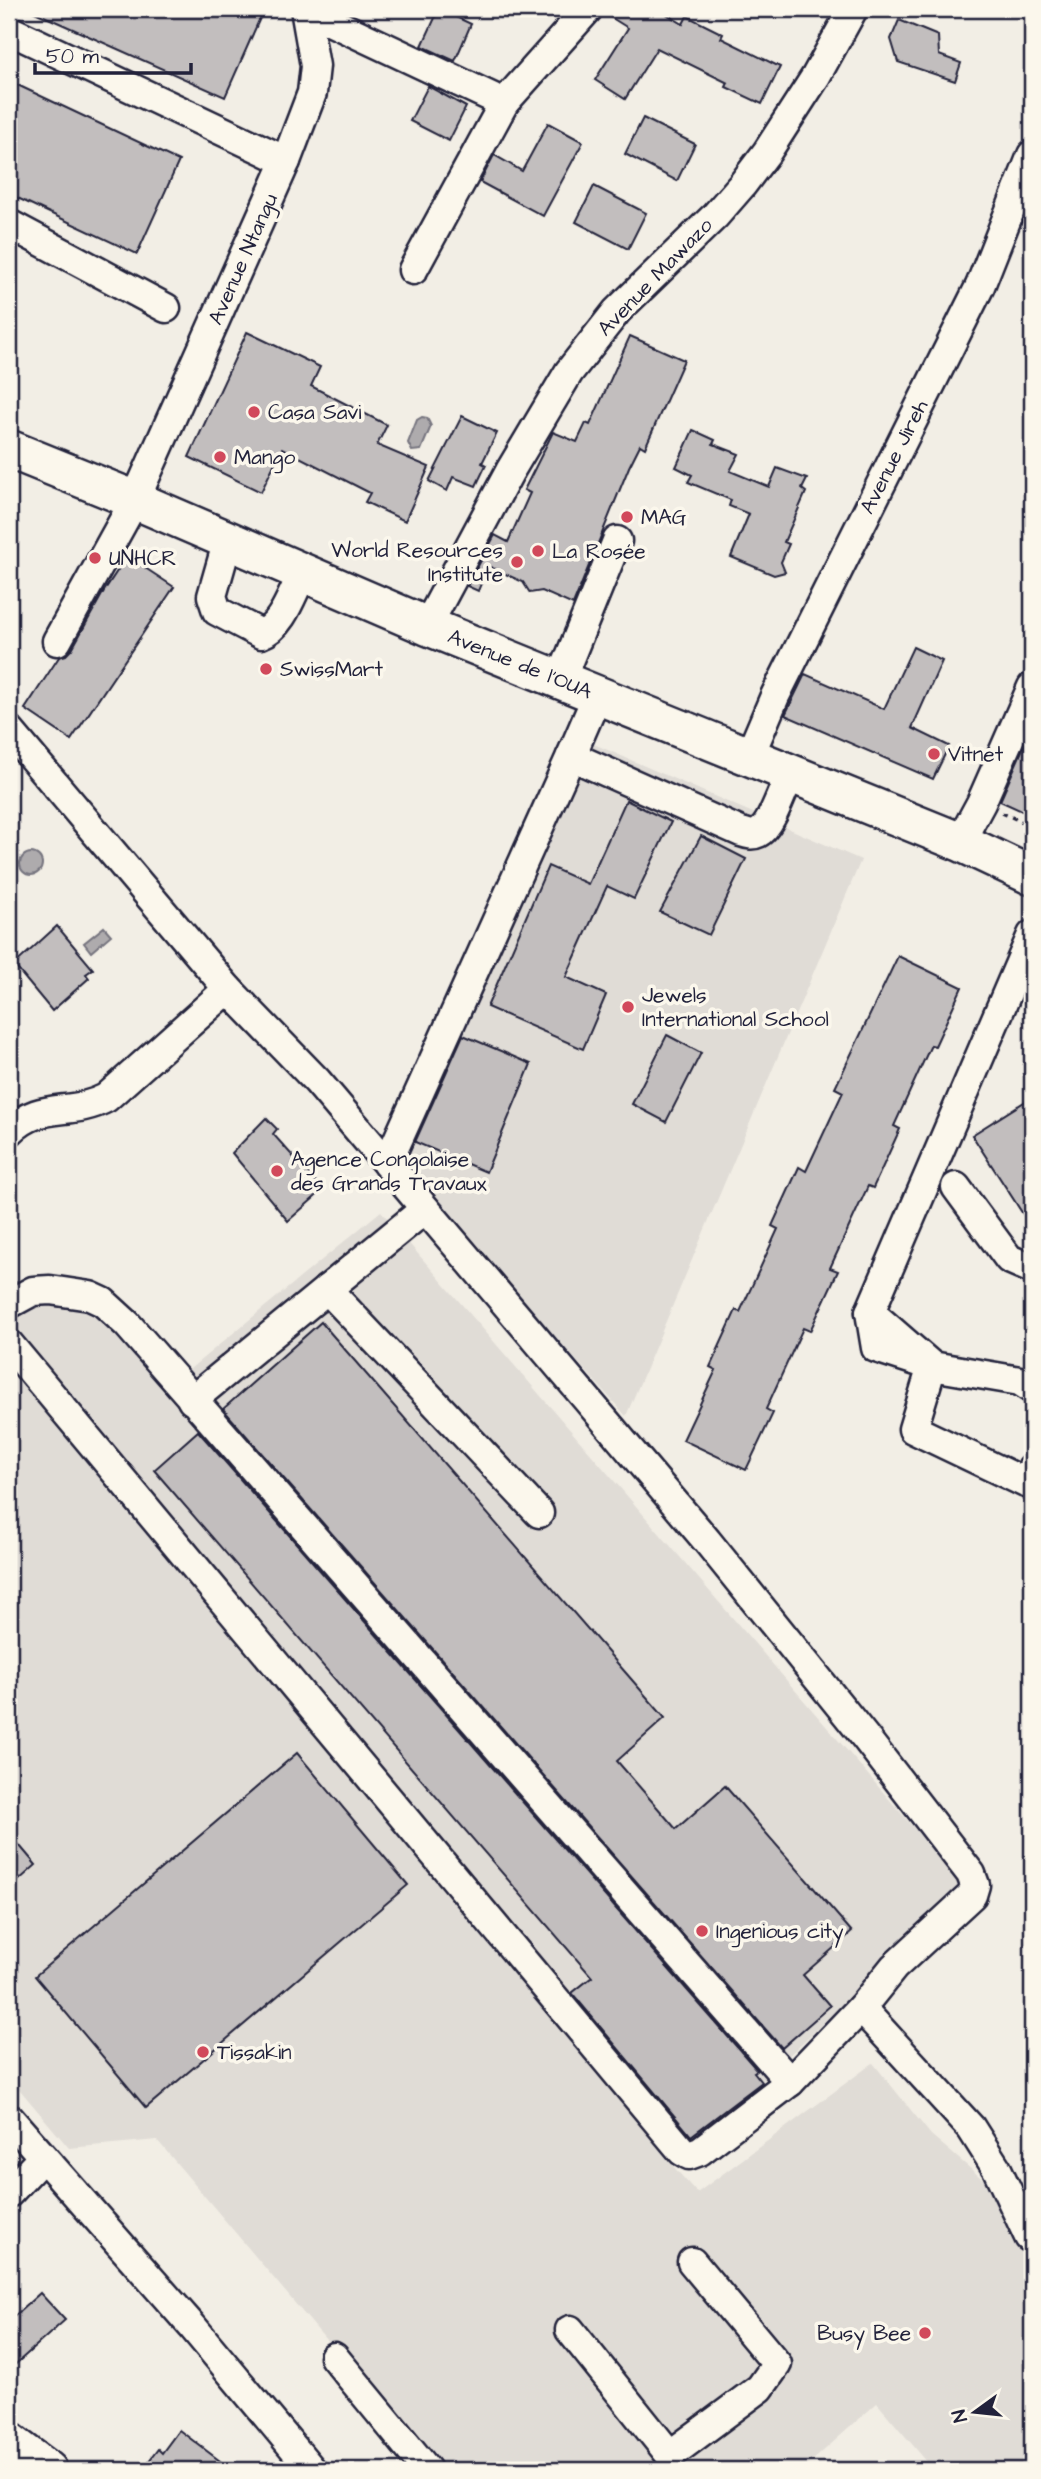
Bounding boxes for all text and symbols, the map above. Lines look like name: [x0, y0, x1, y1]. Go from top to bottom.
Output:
scale bar: [35, 32, 191, 76]
text: 50 m: [46, 42, 100, 71]
street label: Avenue Ntangu: [201, 188, 287, 330]
street label: Avenue Mawazo: [591, 211, 719, 343]
street label: Avenue Jireh: [853, 395, 935, 519]
place label: Casa Savi: [268, 398, 361, 427]
marker: Casa Savi: [246, 404, 262, 420]
place label: Mango: [234, 443, 295, 474]
marker: Mango: [212, 449, 228, 465]
place label: MAG: [641, 503, 687, 532]
marker: MAG: [619, 509, 635, 525]
place label: World Resources Institute: [331, 536, 503, 589]
place label: La Rosée: [552, 537, 646, 566]
marker: La Rosée: [530, 543, 546, 559]
place label: UNHCR: [109, 544, 177, 573]
marker: UNHCR: [87, 550, 103, 566]
marker: World Resources Institute: [509, 554, 525, 570]
street label: Avenue de l’OUA: [444, 622, 597, 706]
place label: SwissMart: [280, 655, 383, 684]
marker: SwissMart: [258, 661, 274, 677]
place label: Vitnet: [948, 740, 1004, 769]
marker: Vitnet: [926, 746, 942, 762]
place label: Jewels International School: [642, 981, 829, 1034]
marker: Jewels International School: [620, 999, 636, 1015]
place label: Agence Congolaise des Grands Travaux: [291, 1145, 487, 1198]
marker: Agence Congolaise des Grands Travaux: [269, 1163, 285, 1179]
place label: Ingenious city: [716, 1917, 844, 1948]
marker: Ingenious city: [694, 1923, 710, 1939]
place label: Tissakin: [217, 2038, 292, 2067]
marker: Tissakin: [195, 2044, 211, 2060]
place label: Busy Bee: [817, 2319, 911, 2350]
marker: Busy Bee: [917, 2325, 933, 2341]
north arrow: [940, 2378, 1010, 2448]
text: N: [945, 2407, 975, 2425]

